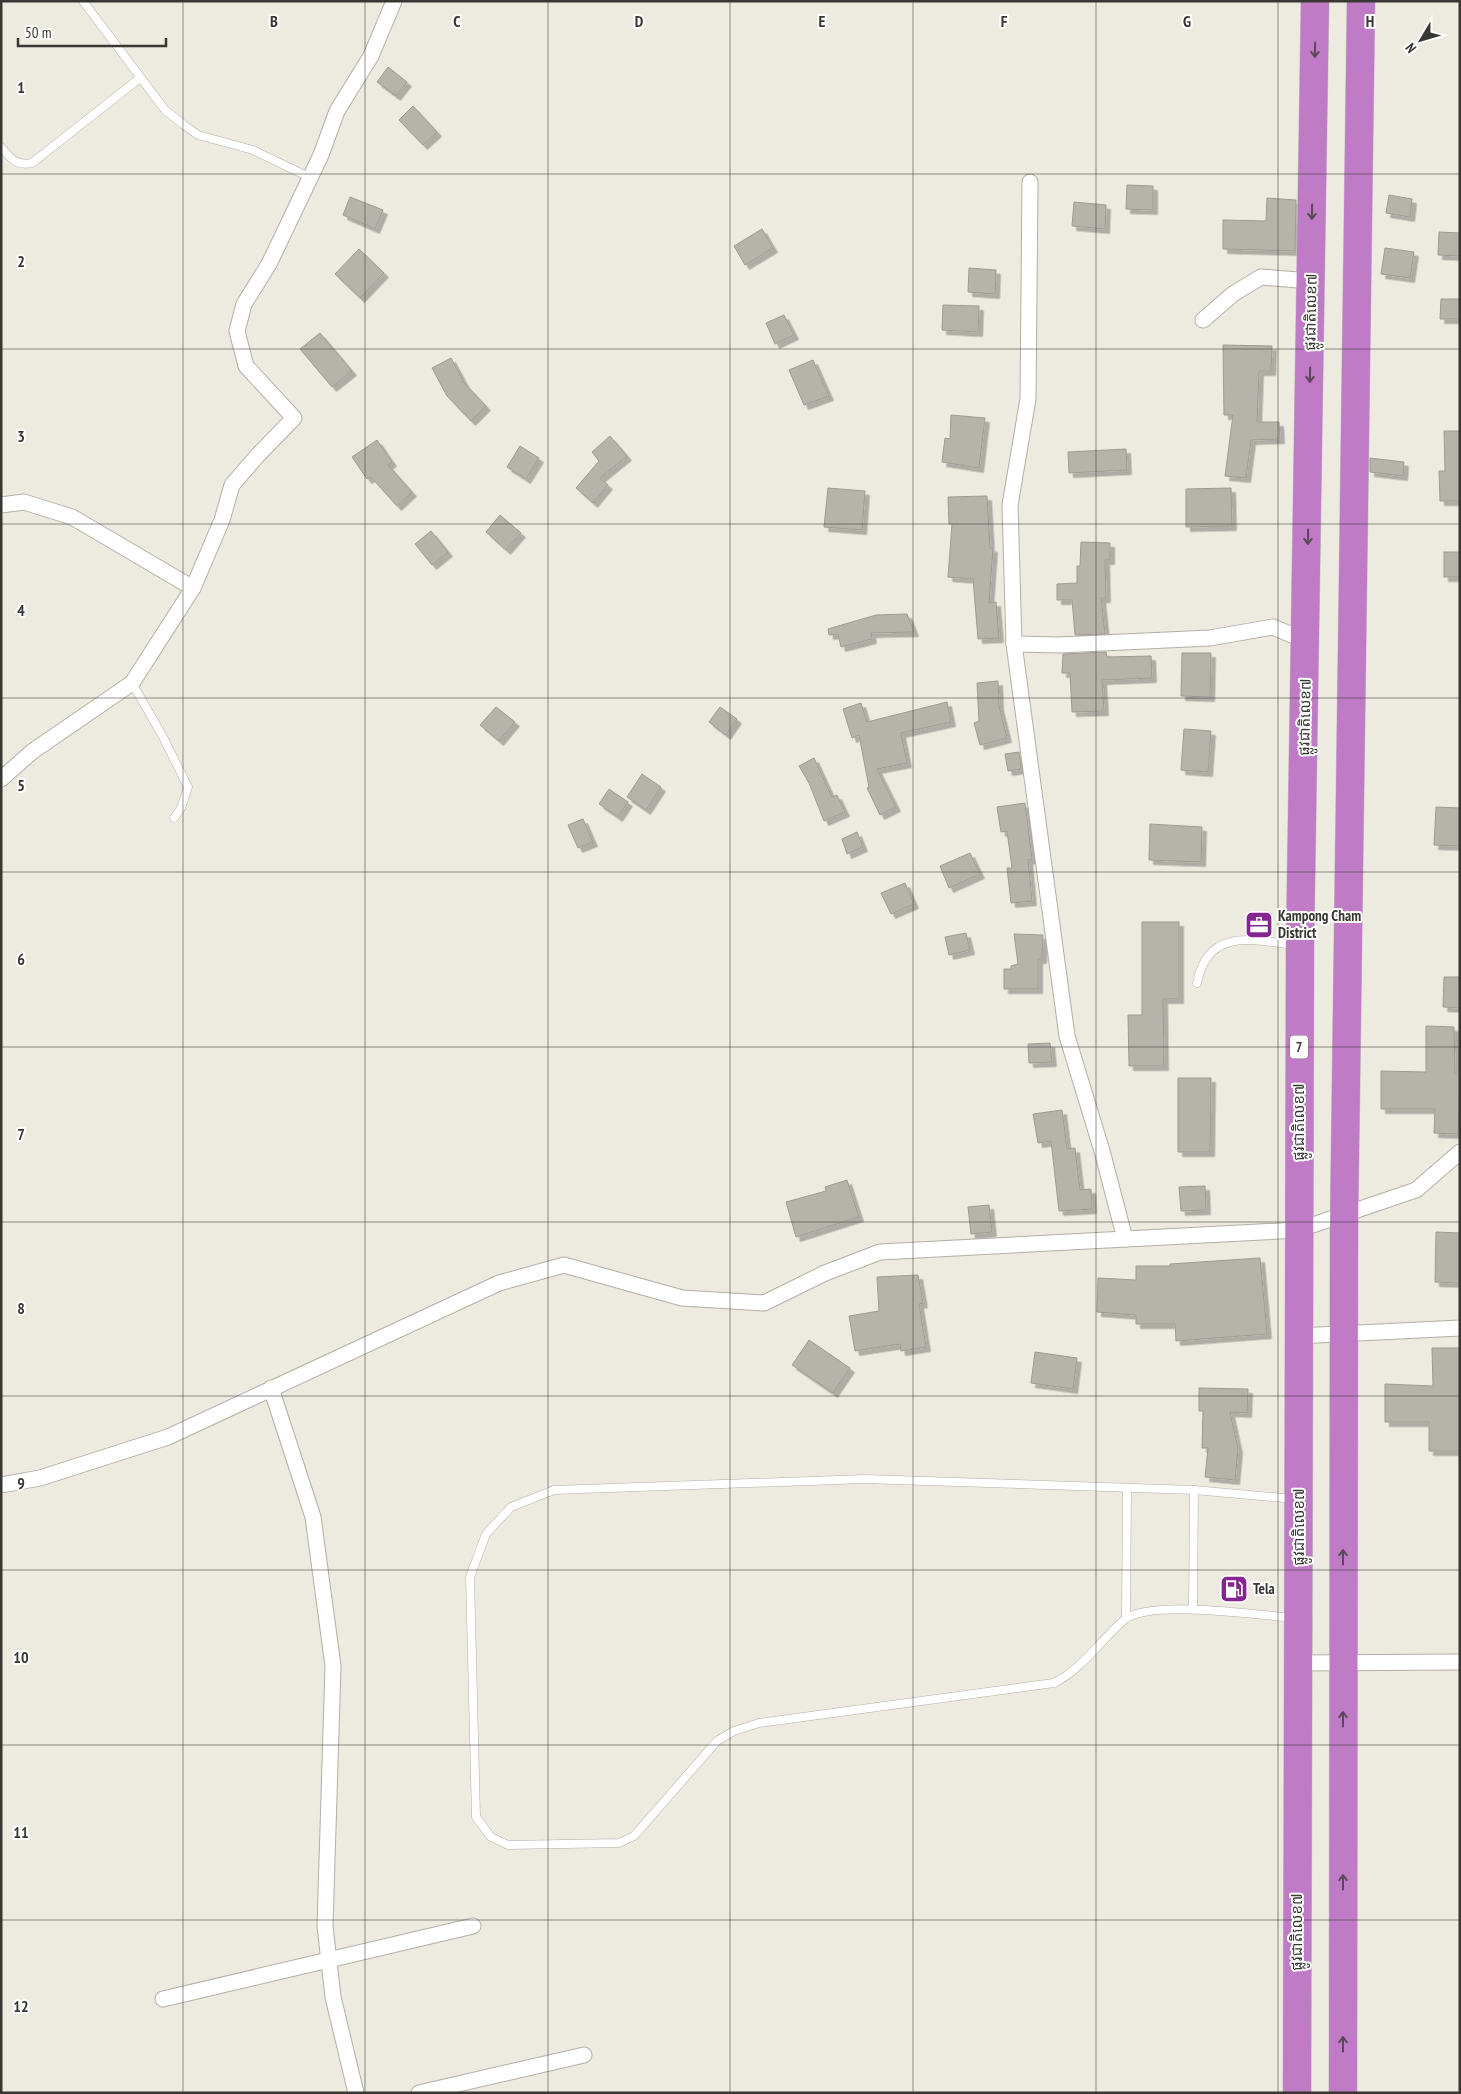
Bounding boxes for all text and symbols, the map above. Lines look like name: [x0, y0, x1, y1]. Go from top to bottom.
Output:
text: B: [270, 11, 278, 31]
text: C: [453, 11, 461, 31]
text: D: [635, 11, 644, 31]
text: E: [819, 11, 826, 31]
text: F: [1001, 11, 1008, 31]
text: G: [1183, 11, 1191, 31]
text: H: [1366, 11, 1374, 31]
scale bar: [18, 15, 165, 47]
north arrow: [1396, 15, 1446, 65]
text: 50 m: [25, 23, 51, 42]
text: N: [1401, 39, 1420, 57]
one-way arrow: [1310, 42, 1320, 58]
text: 1: [17, 77, 25, 97]
one-way arrow: [1307, 204, 1317, 220]
text: 2: [17, 251, 25, 271]
street label: ផ្លូវជាតិលេខ៧: [1300, 273, 1325, 351]
one-way arrow: [1305, 366, 1315, 383]
text: 3: [17, 426, 25, 446]
one-way arrow: [1303, 529, 1313, 545]
text: 4: [17, 600, 25, 620]
street label: ផ្លូវជាតិលេខ៧: [1294, 678, 1319, 756]
text: 5: [17, 775, 25, 795]
place label: Kampong Cham District: [1278, 906, 1361, 942]
office icon: Kampong Cham District: [1244, 910, 1274, 940]
text: 6: [17, 949, 25, 969]
road number: 7: [1290, 1036, 1308, 1058]
street label: ផ្លូវជាតិលេខ៧: [1289, 1083, 1312, 1161]
text: 7: [17, 1124, 25, 1144]
text: 8: [17, 1298, 25, 1318]
text: 9: [17, 1473, 25, 1493]
street label: ផ្លូវជាតិលេខ៧: [1289, 1488, 1312, 1566]
one-way arrow: [1338, 1549, 1348, 1565]
fuel station icon: Tela: [1219, 1574, 1249, 1604]
place label: Tela: [1253, 1579, 1275, 1598]
text: 10: [13, 1647, 29, 1667]
one-way arrow: [1338, 1711, 1348, 1728]
text: 11: [13, 1822, 29, 1842]
one-way arrow: [1338, 1874, 1348, 1890]
street label: ផ្លូវជាតិលេខ៧: [1287, 1893, 1310, 1971]
text: 12: [13, 1996, 29, 2016]
one-way arrow: [1338, 2036, 1348, 2052]

